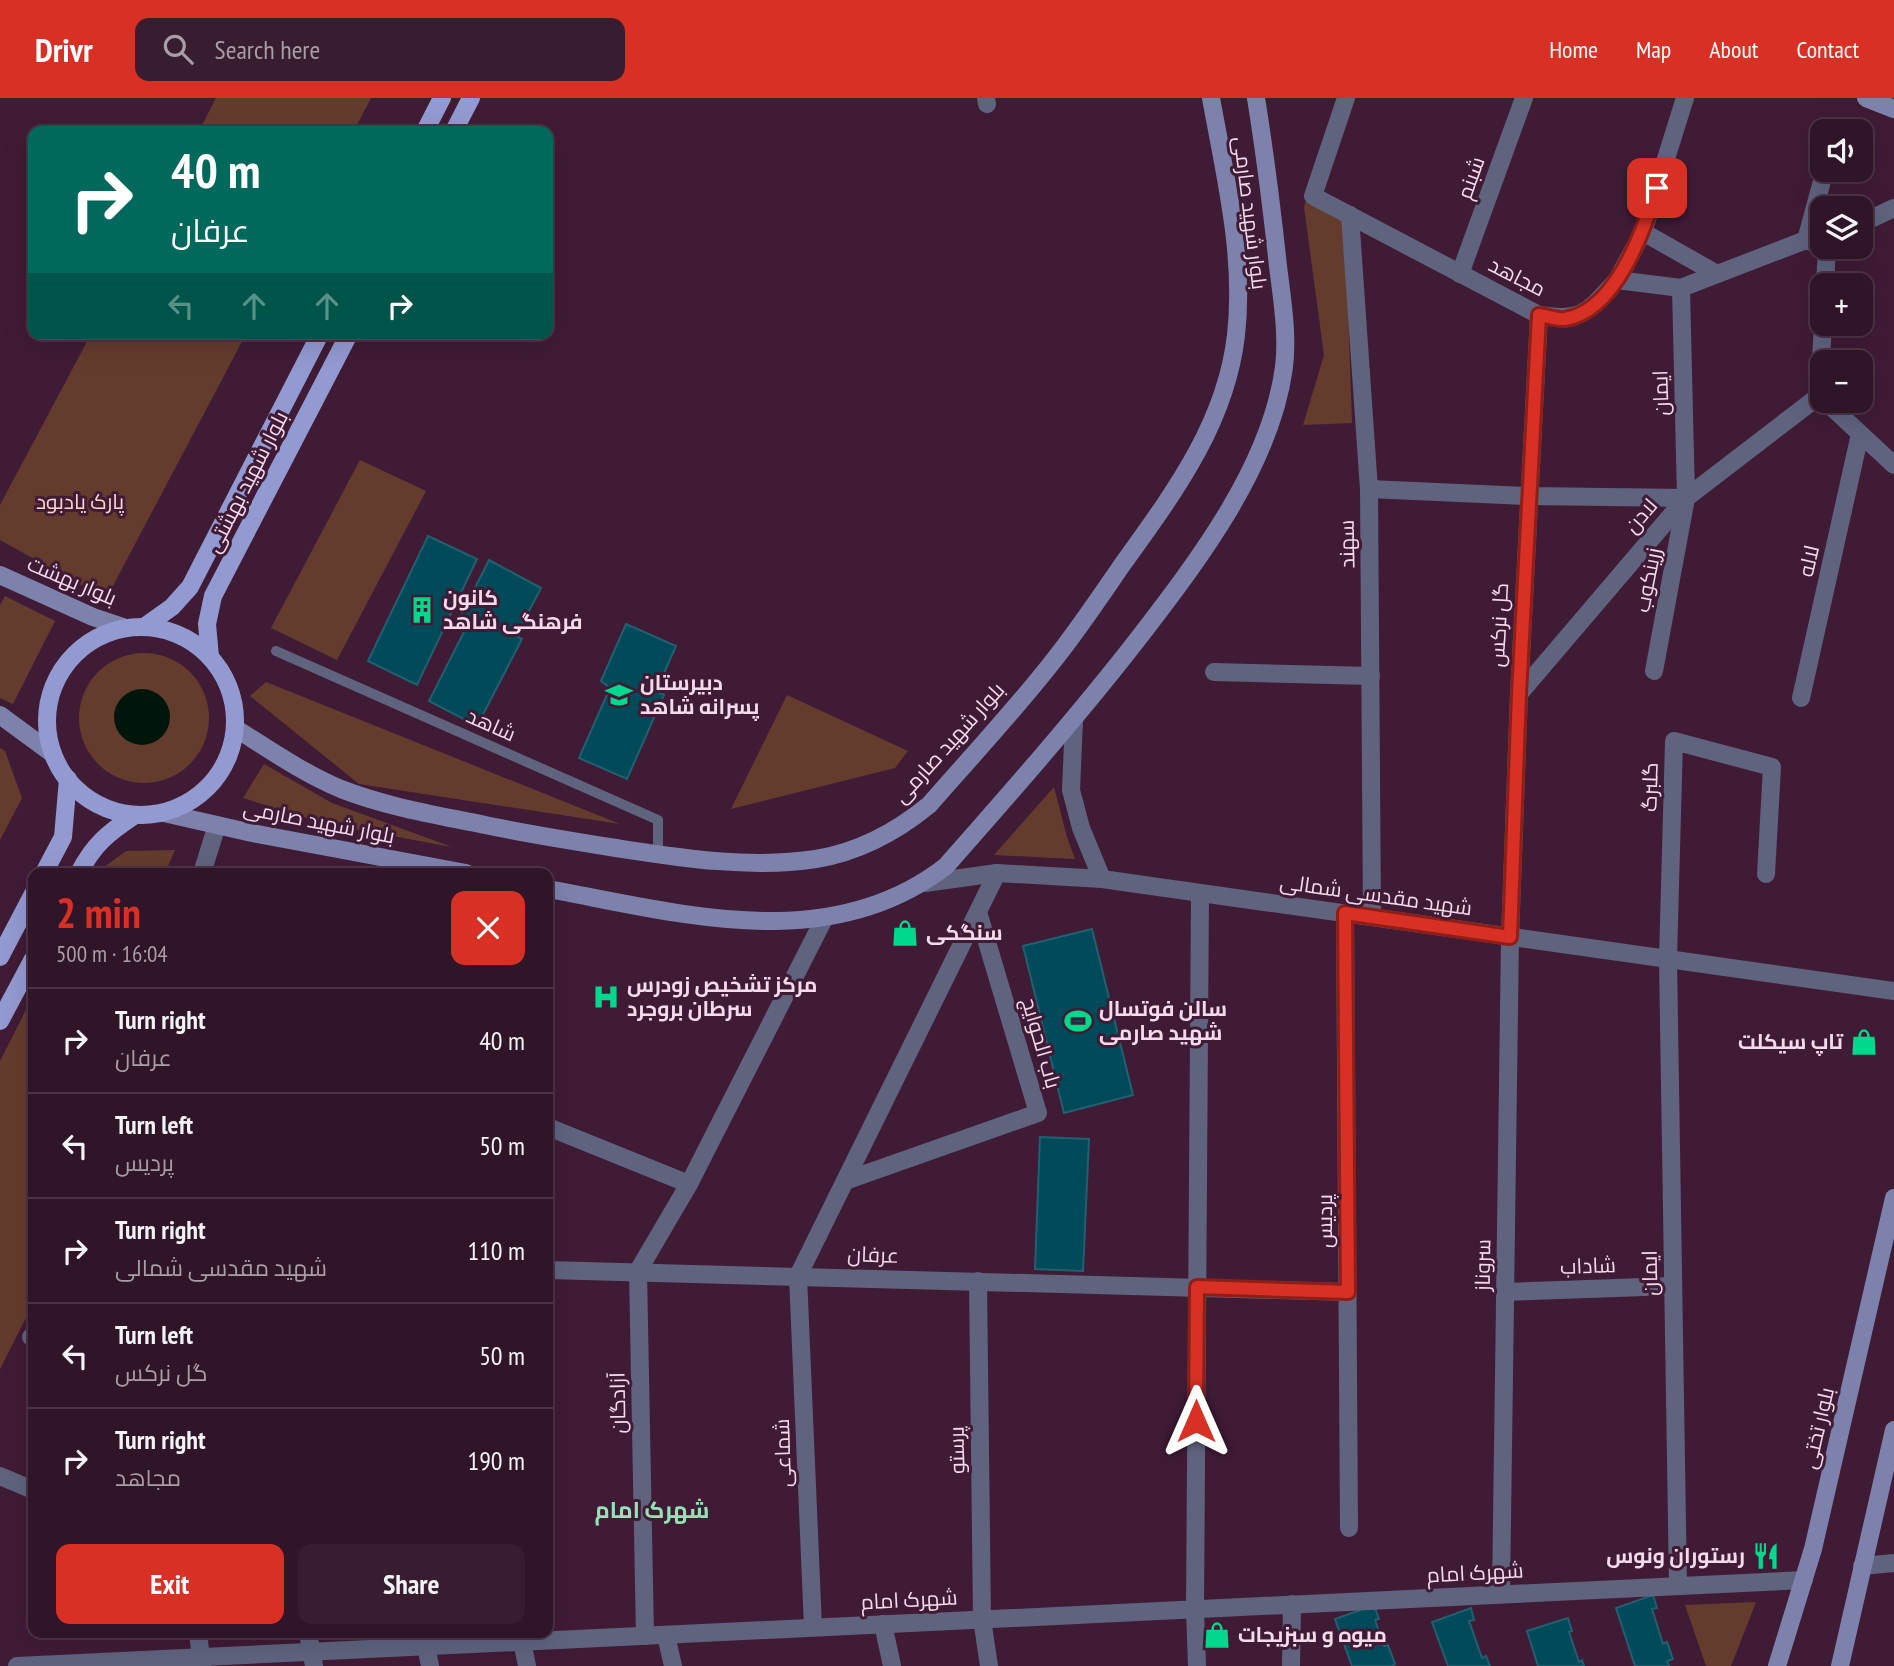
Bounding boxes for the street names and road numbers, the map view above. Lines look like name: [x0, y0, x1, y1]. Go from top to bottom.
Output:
street label: بلوار شهید صارمی: [1228, 135, 1273, 291]
street label: شبنم: [1450, 153, 1492, 203]
street label: مجاهد: [1484, 251, 1550, 302]
street label: ایمان: [1646, 370, 1675, 416]
street label: بلوار شهید بهشتی: [199, 407, 294, 557]
street label: لادن: [1618, 493, 1663, 539]
street label: سهند: [1333, 519, 1360, 569]
street label: لاله: [1792, 543, 1825, 579]
street label: زرینکوب: [1628, 545, 1667, 615]
street label: بلوار بهشت: [23, 550, 121, 611]
street label: گل نرکس: [1483, 582, 1514, 668]
street label: بلوار شهید صارمی: [887, 676, 1010, 809]
street label: شاهد: [462, 702, 520, 747]
street label: گلبرگ: [1635, 762, 1664, 812]
street label: بلوار شهید صارمی: [241, 794, 397, 849]
street label: شهید مقدسی شمالی: [1278, 868, 1474, 921]
street label: باب الحوایج: [1015, 994, 1067, 1092]
street label: پردیس: [1311, 1194, 1339, 1248]
street label: سروناز: [1469, 1239, 1496, 1292]
street label: عرفان: [847, 1240, 899, 1269]
street label: ایمان: [1636, 1250, 1663, 1296]
street label: شاداب: [1560, 1251, 1616, 1280]
street label: آزادگان: [603, 1372, 632, 1434]
street label: بلوار تختی: [1795, 1384, 1840, 1471]
street label: شماعی: [768, 1418, 797, 1488]
street label: پرستو: [943, 1426, 971, 1474]
street label: شهرک امام: [1426, 1556, 1524, 1590]
street label: شهرک امام: [860, 1583, 958, 1617]

